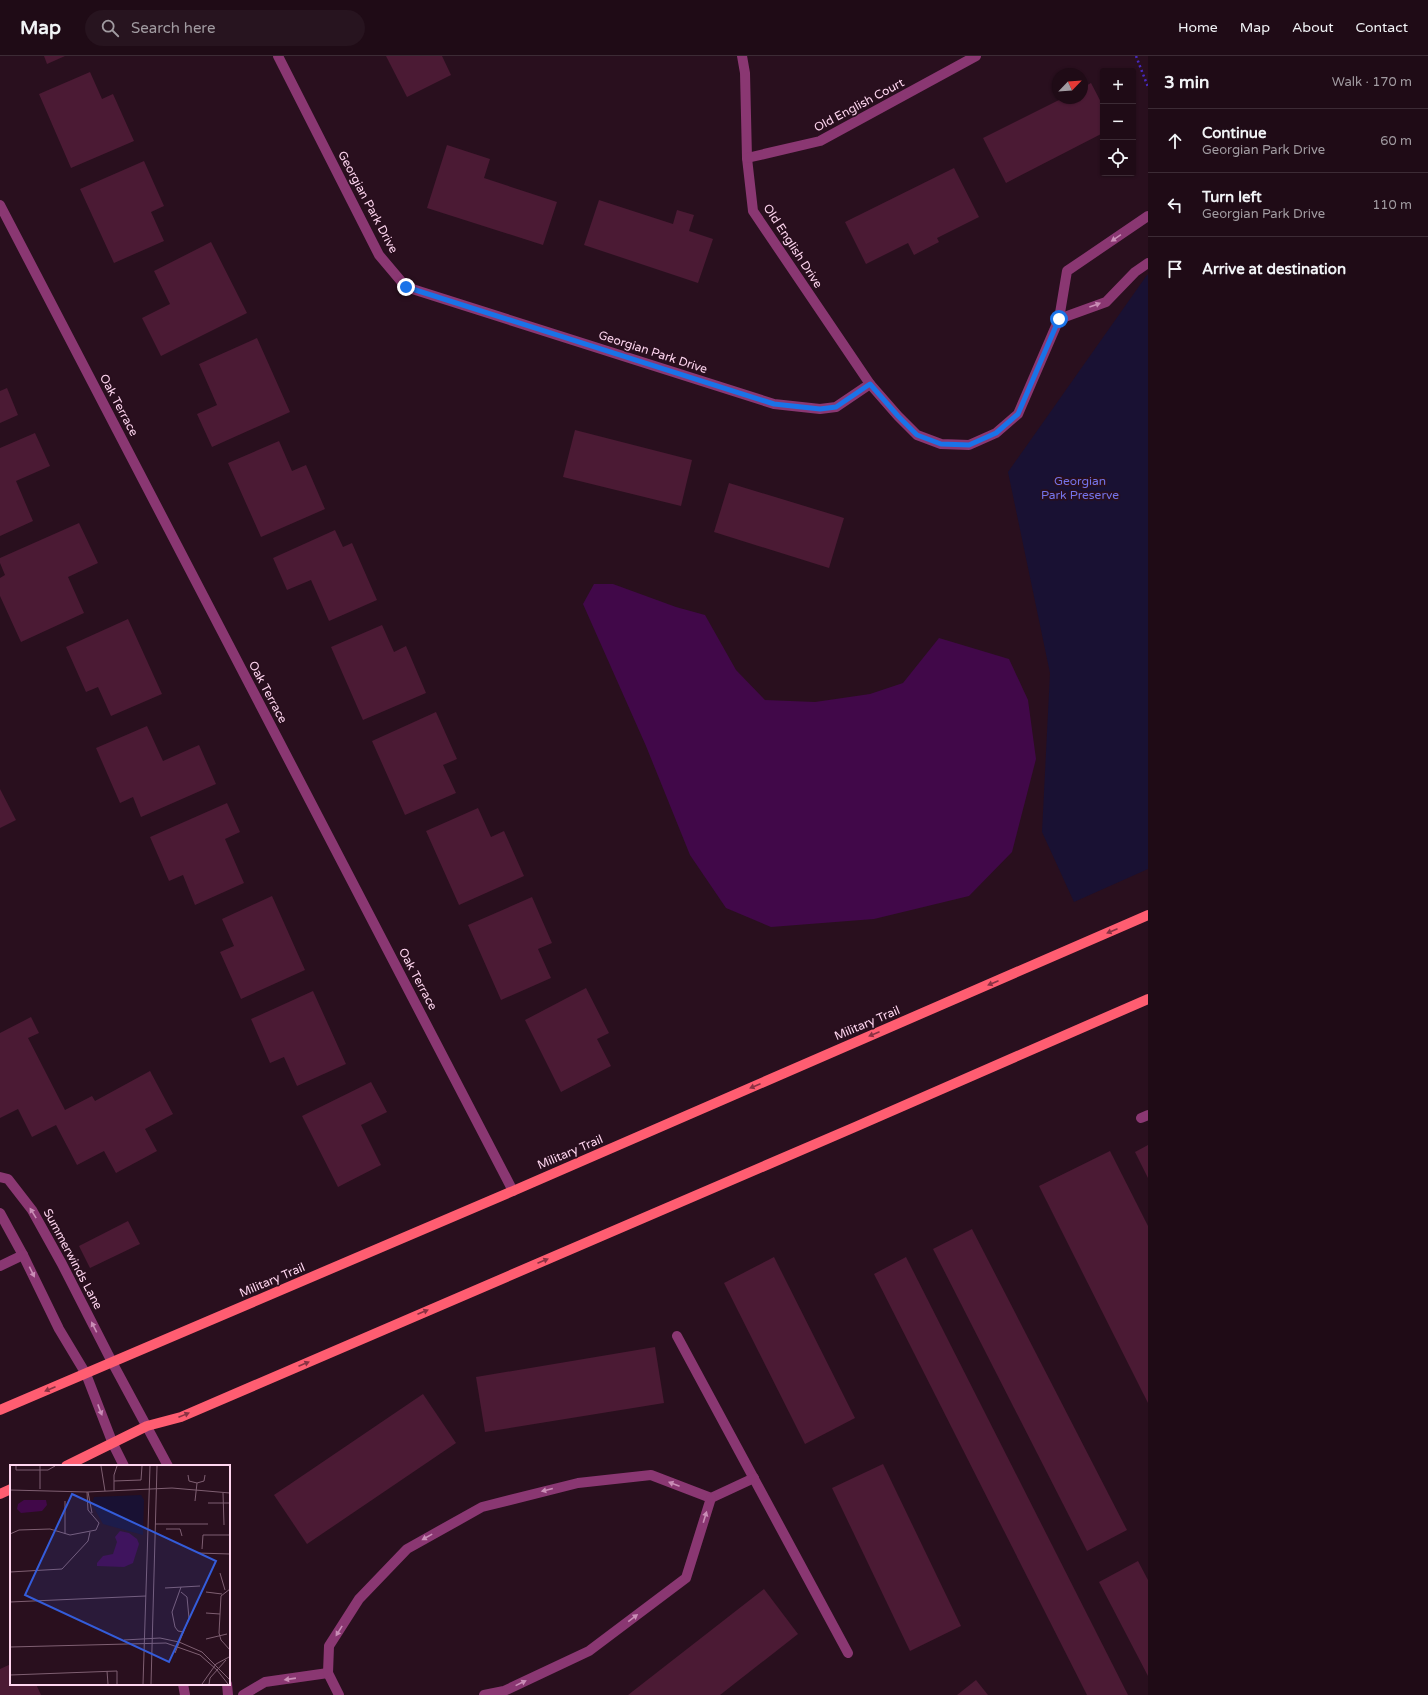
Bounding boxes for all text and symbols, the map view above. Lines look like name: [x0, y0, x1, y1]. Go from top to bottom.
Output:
search box: [85, 10, 365, 46]
text: Map: [20, 17, 61, 39]
icon: search: [99, 17, 121, 39]
text: Search here: [131, 19, 215, 37]
text: Home: [1178, 19, 1218, 36]
text: Map: [1240, 19, 1270, 36]
text: About: [1292, 19, 1334, 36]
text: Contact: [1356, 19, 1408, 36]
north arrow: [1052, 68, 1088, 104]
map controls: [1100, 68, 1136, 176]
button: +: [1100, 68, 1136, 104]
text: 3 min: [1164, 72, 1209, 93]
text: Walk · 170 m: [1332, 74, 1412, 90]
street label: Old English Court: [812, 75, 907, 135]
button: −: [1100, 104, 1136, 140]
text: Continue: [1202, 124, 1266, 142]
icon: ahead: [1164, 130, 1186, 152]
text: 60 m: [1380, 133, 1412, 149]
button: locate: [1100, 140, 1136, 176]
text: Georgian Park Drive: [1202, 142, 1325, 158]
street label: Georgian Park Drive: [335, 149, 401, 256]
text: Turn left: [1202, 188, 1262, 206]
icon: left: [1164, 194, 1186, 216]
text: 110 m: [1372, 197, 1412, 213]
street label: Old English Drive: [761, 201, 826, 291]
text: Georgian Park Drive: [1202, 206, 1325, 222]
one-way arrow: [1110, 234, 1121, 242]
icon: arrive: [1164, 258, 1186, 280]
text: Arrive at destination: [1202, 260, 1346, 278]
route end: [397, 278, 415, 296]
one-way arrow: [1090, 302, 1102, 308]
route start: [1050, 310, 1068, 328]
street label: Georgian Park Drive: [597, 328, 709, 376]
street label: Oak Terrace: [97, 372, 141, 439]
park label: Georgian Park Preserve: [1041, 474, 1119, 502]
street label: Oak Terrace: [246, 659, 290, 726]
one-way arrow: [1107, 928, 1118, 934]
street label: Oak Terrace: [396, 946, 440, 1013]
one-way arrow: [987, 979, 999, 986]
street label: Military Trail: [832, 1003, 902, 1043]
one-way arrow: [867, 1032, 879, 1038]
one-way arrow: [749, 1083, 760, 1089]
street label: Military Trail: [535, 1132, 605, 1172]
street label: Summerwinds Lane: [41, 1206, 106, 1312]
one-way arrow: [30, 1207, 37, 1219]
one-way arrow: [537, 1258, 549, 1264]
street label: Military Trail: [237, 1260, 307, 1300]
one-way arrow: [29, 1266, 35, 1278]
one-way arrow: [418, 1309, 430, 1315]
one-way arrow: [91, 1322, 98, 1333]
one-way arrow: [298, 1360, 310, 1367]
one-way arrow: [44, 1385, 56, 1392]
one-way arrow: [98, 1405, 104, 1417]
one-way arrow: [179, 1411, 191, 1417]
inset map: [10, 1465, 230, 1685]
one-way arrow: [668, 1480, 680, 1486]
one-way arrow: [541, 1488, 554, 1494]
one-way arrow: [702, 1511, 708, 1523]
one-way arrow: [421, 1534, 433, 1541]
one-way arrow: [627, 1613, 638, 1622]
one-way arrow: [336, 1625, 343, 1637]
one-way arrow: [284, 1676, 296, 1682]
one-way arrow: [515, 1680, 527, 1686]

